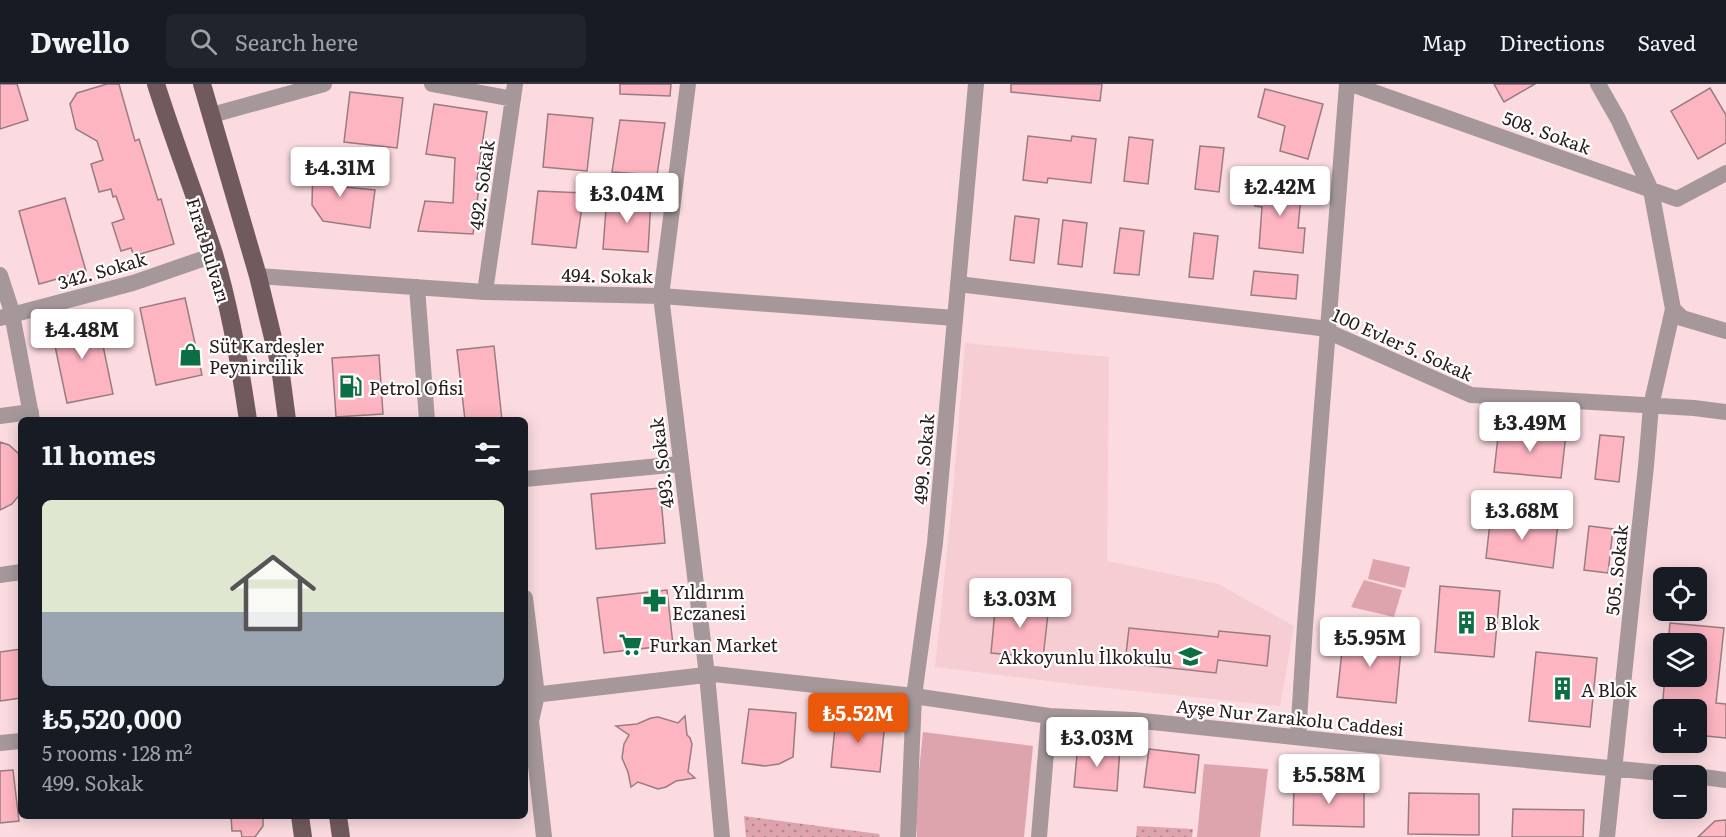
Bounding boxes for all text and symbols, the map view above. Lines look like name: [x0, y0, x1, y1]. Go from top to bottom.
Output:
search box: [166, 14, 586, 68]
text: Dwello: [30, 20, 130, 62]
icon: search: [187, 25, 220, 58]
text: Search here: [235, 25, 358, 58]
text: Map: [1422, 26, 1467, 57]
text: Directions: [1500, 26, 1605, 57]
text: Saved: [1638, 26, 1696, 57]
street label: 508. Sokak: [1499, 104, 1596, 161]
street label: 492. Sokak: [461, 137, 501, 232]
pin: ₺4.31M: [291, 147, 389, 198]
text: ₺4.31M: [305, 151, 375, 181]
pin: ₺2.42M: [1231, 166, 1329, 217]
text: ₺2.42M: [1244, 170, 1316, 200]
pin: ₺3.04M: [578, 173, 676, 224]
text: ₺3.04M: [590, 177, 664, 207]
street label: Fırat Bulvarı: [180, 194, 238, 306]
street label: 342. Sokak: [55, 244, 150, 296]
street label: 494. Sokak: [561, 261, 654, 289]
street label: 100 Evler 5. Sokak: [1328, 301, 1479, 388]
pin: ₺4.48M: [33, 309, 131, 360]
text: ₺4.48M: [45, 313, 119, 343]
place label: Süt Kardeşler Peynircilik: [209, 332, 325, 380]
shop icon: Süt Kardeşler Peynircilik: [178, 342, 204, 368]
fuel station icon: Petrol Ofisi: [338, 374, 364, 400]
place label: Petrol Ofisi: [369, 374, 463, 401]
pin: ₺3.49M: [1481, 402, 1579, 453]
text: ₺3.49M: [1493, 406, 1567, 436]
street label: 499. Sokak: [906, 411, 941, 506]
street label: 493. Sokak: [642, 415, 680, 510]
text: 11 homes: [42, 434, 156, 473]
icon: filters: [471, 437, 504, 470]
pin: ₺3.68M: [1473, 490, 1571, 541]
text: ₺3.68M: [1485, 494, 1559, 524]
street label: 505. Sokak: [1598, 522, 1634, 617]
icon: home: [219, 539, 327, 647]
map controls: [1653, 567, 1707, 819]
button: locate: [1653, 567, 1707, 621]
place label: Yıldırım Eczanesi: [672, 578, 746, 626]
pin: ₺3.03M: [971, 578, 1069, 629]
text: ₺3.03M: [983, 582, 1057, 612]
pharmacy icon: Yıldırım Eczanesi: [641, 588, 667, 614]
building icon: B Blok: [1454, 609, 1480, 635]
place label: B Blok: [1485, 609, 1540, 636]
pin: ₺5.95M: [1321, 617, 1419, 668]
text: ₺5.95M: [1334, 621, 1406, 651]
supermarket icon: Furkan Market: [618, 631, 644, 657]
place label: Furkan Market: [649, 631, 778, 658]
button: layers: [1653, 633, 1707, 687]
place label: Akkoyunlu İlkokulu: [998, 643, 1172, 670]
school or university icon: Akkoyunlu İlkokulu: [1177, 643, 1203, 669]
building icon: A Blok: [1550, 676, 1576, 702]
place label: A Blok: [1581, 676, 1638, 703]
street label: Ayşe Nur Zarakolu Caddesi: [1175, 692, 1405, 742]
pin: ₺5.52M: [809, 693, 907, 744]
text: ₺5.52M: [822, 697, 894, 727]
text: ₺5,520,000: [42, 698, 182, 737]
button: +: [1653, 699, 1707, 753]
pin: ₺3.03M: [1048, 717, 1146, 768]
text: ₺3.03M: [1060, 721, 1134, 751]
text: 5 rooms · 128 m²: [42, 737, 192, 767]
pin: ₺5.58M: [1280, 754, 1378, 805]
text: ₺5.58M: [1293, 758, 1365, 788]
button: −: [1653, 765, 1707, 819]
text: 499. Sokak: [42, 767, 143, 797]

